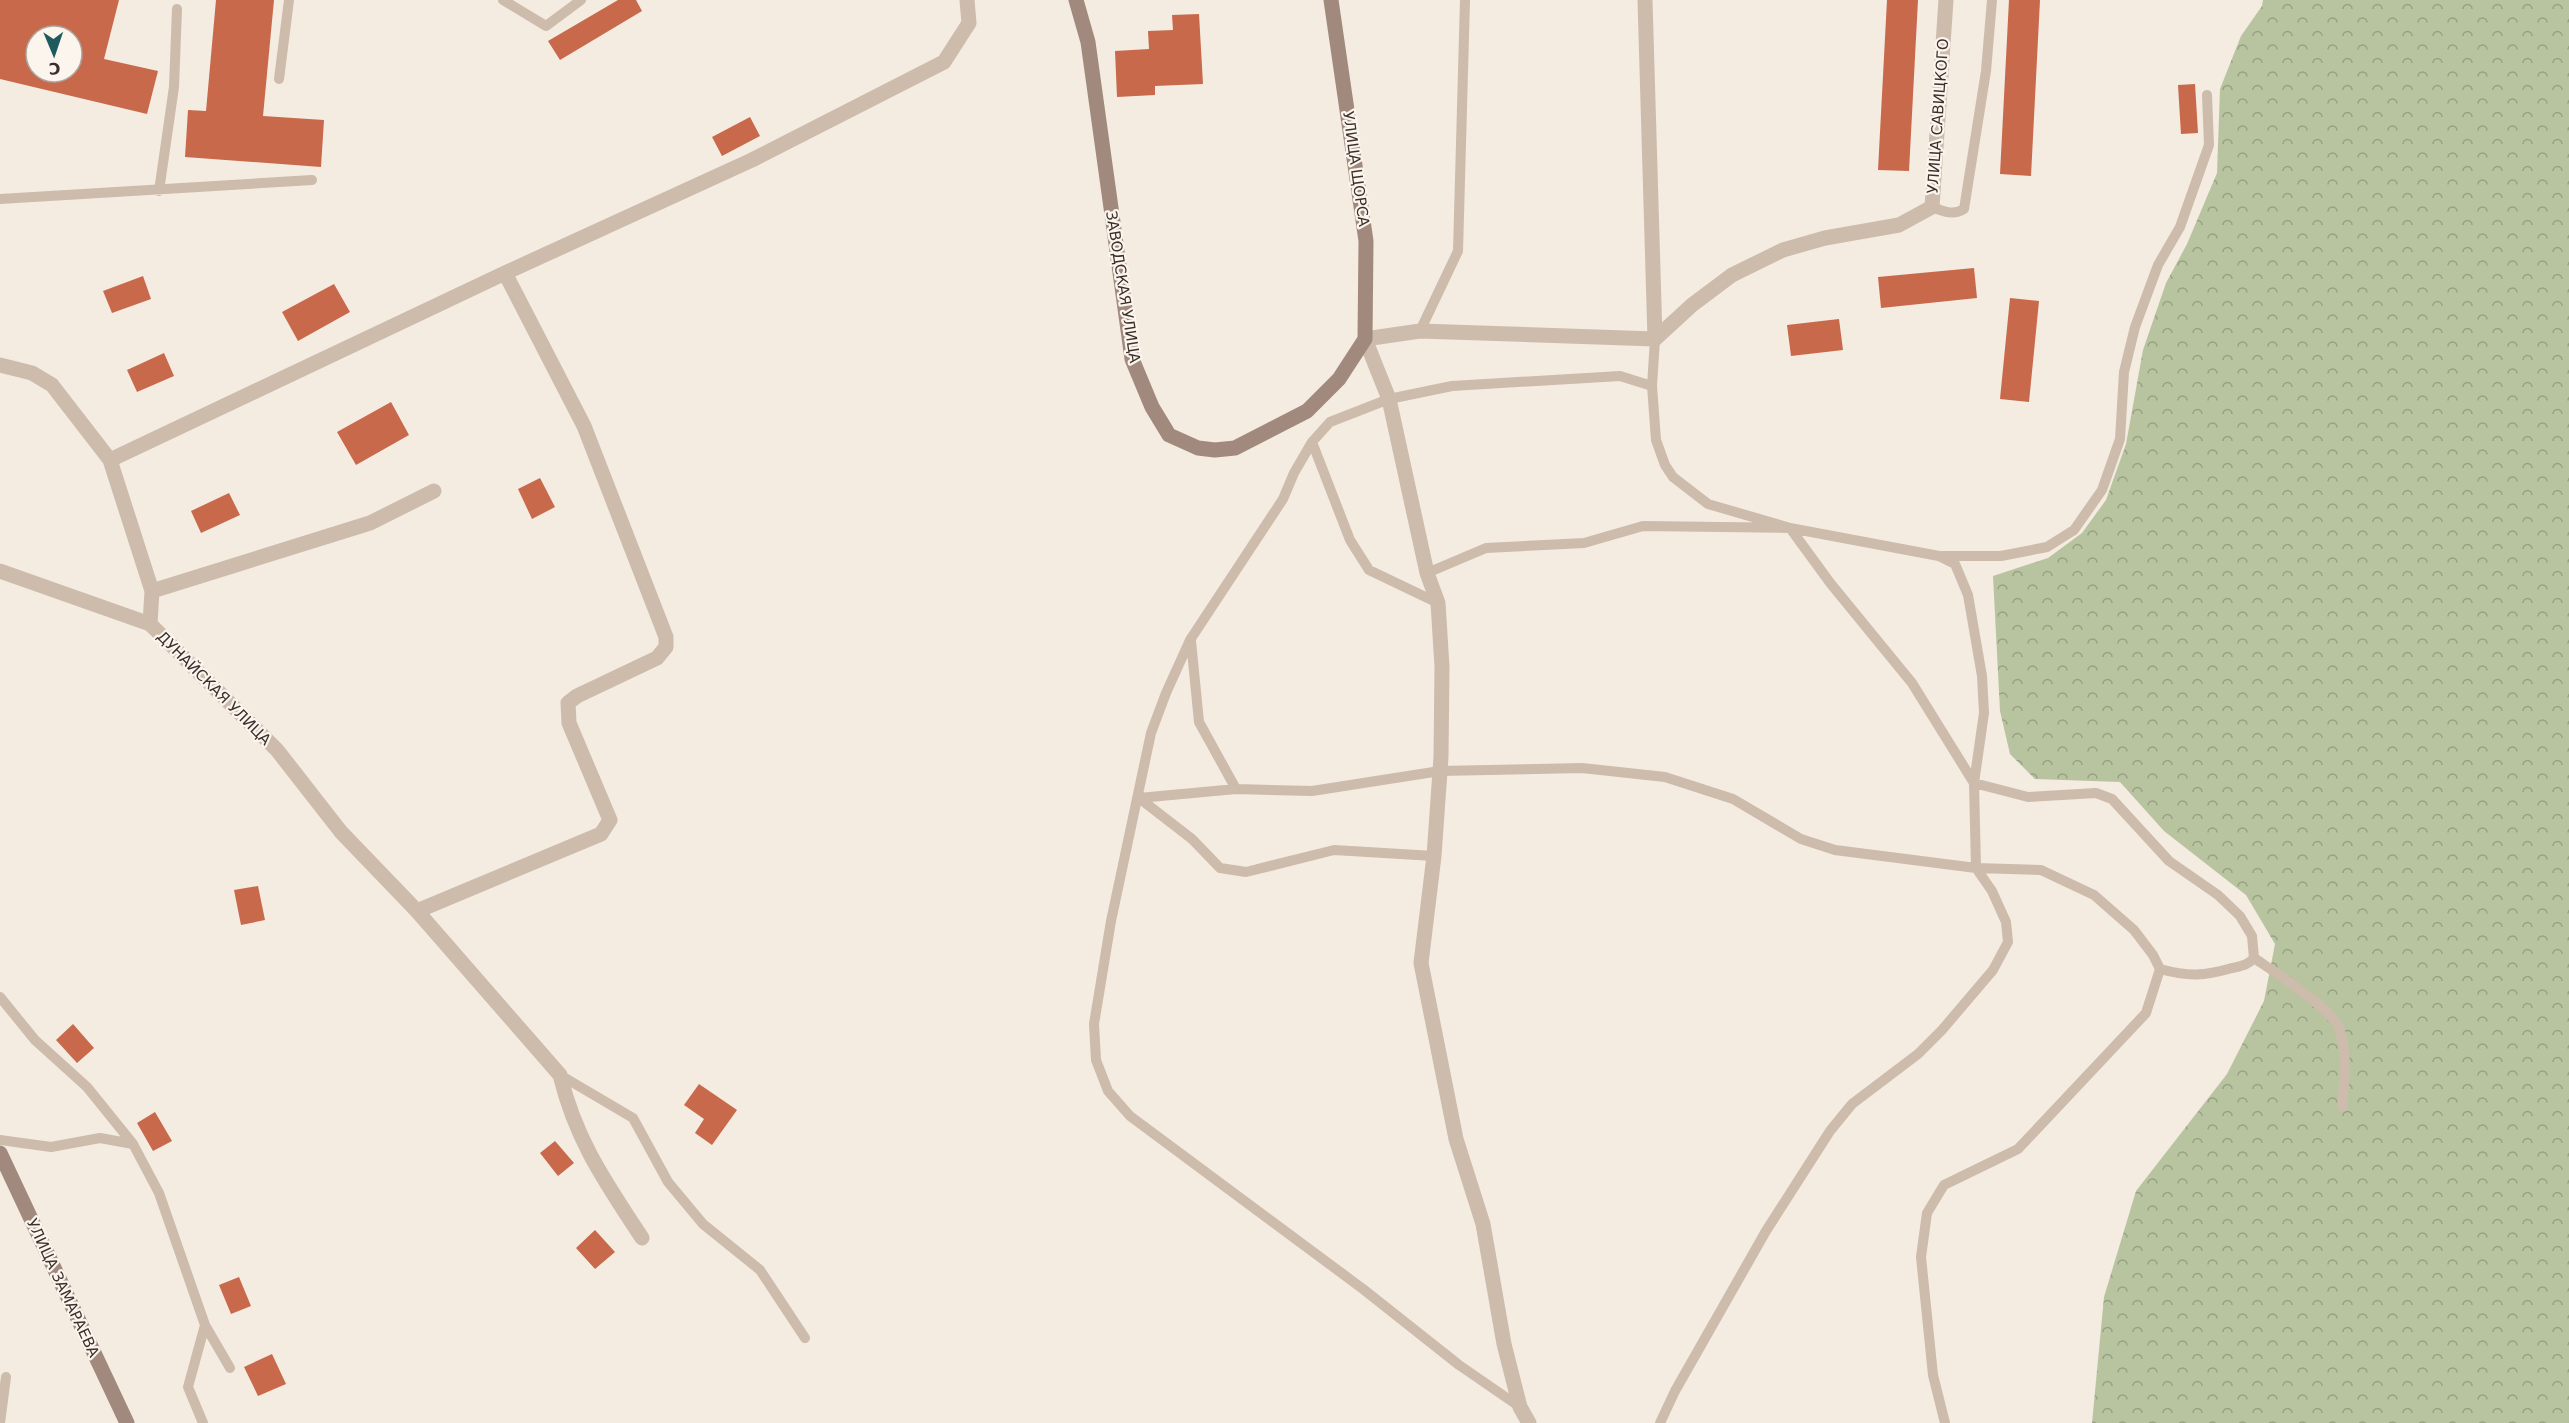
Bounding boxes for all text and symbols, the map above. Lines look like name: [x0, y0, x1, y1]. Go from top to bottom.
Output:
north arrow: [24, 24, 84, 84]
street label: УЛИЦА САВИЦКОГО: [1924, 38, 1952, 194]
text: С: [48, 59, 61, 78]
street label: УЛИЦА ЩОРСА: [1339, 110, 1373, 229]
street label: ЗАВОДСКАЯ УЛИЦА: [1102, 210, 1144, 365]
street label: ДУНАЙСКАЯ УЛИЦА: [153, 627, 276, 749]
street label: УЛИЦА ЗАМАРАЕВА: [23, 1216, 103, 1361]

